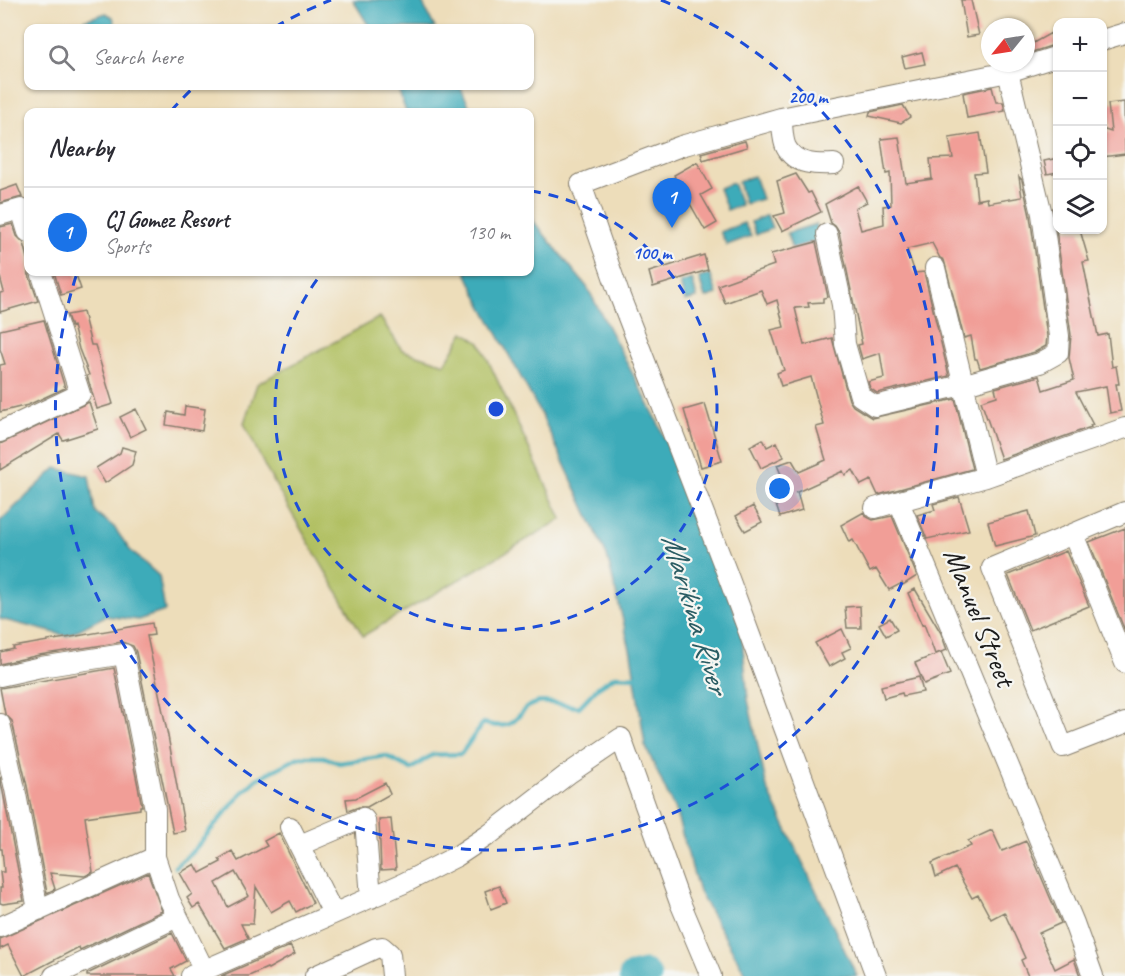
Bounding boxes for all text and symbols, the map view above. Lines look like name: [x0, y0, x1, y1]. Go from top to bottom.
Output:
north arrow: [981, 18, 1035, 72]
map controls: [1053, 18, 1107, 234]
button: +: [1053, 18, 1107, 72]
search box: [24, 24, 534, 90]
icon: search: [45, 41, 78, 74]
text: Search here: [93, 43, 183, 71]
button: −: [1053, 72, 1107, 126]
text: 200 m: [789, 86, 829, 108]
button: locate: [1053, 126, 1107, 180]
text: Nearby: [48, 131, 113, 164]
pin: 1: [652, 178, 692, 228]
button: layers: [1053, 180, 1107, 234]
text: CJ Gomez Resort: [105, 206, 229, 234]
text: 1: [63, 220, 72, 245]
text: 130 m: [467, 220, 510, 245]
text: Sports: [105, 234, 150, 259]
text: 100 m: [633, 242, 673, 264]
centre of rings: [486, 399, 506, 419]
your location: [765, 474, 794, 503]
water label: Marikina River: [652, 529, 740, 702]
street label: Manuel Street: [935, 542, 1026, 695]

